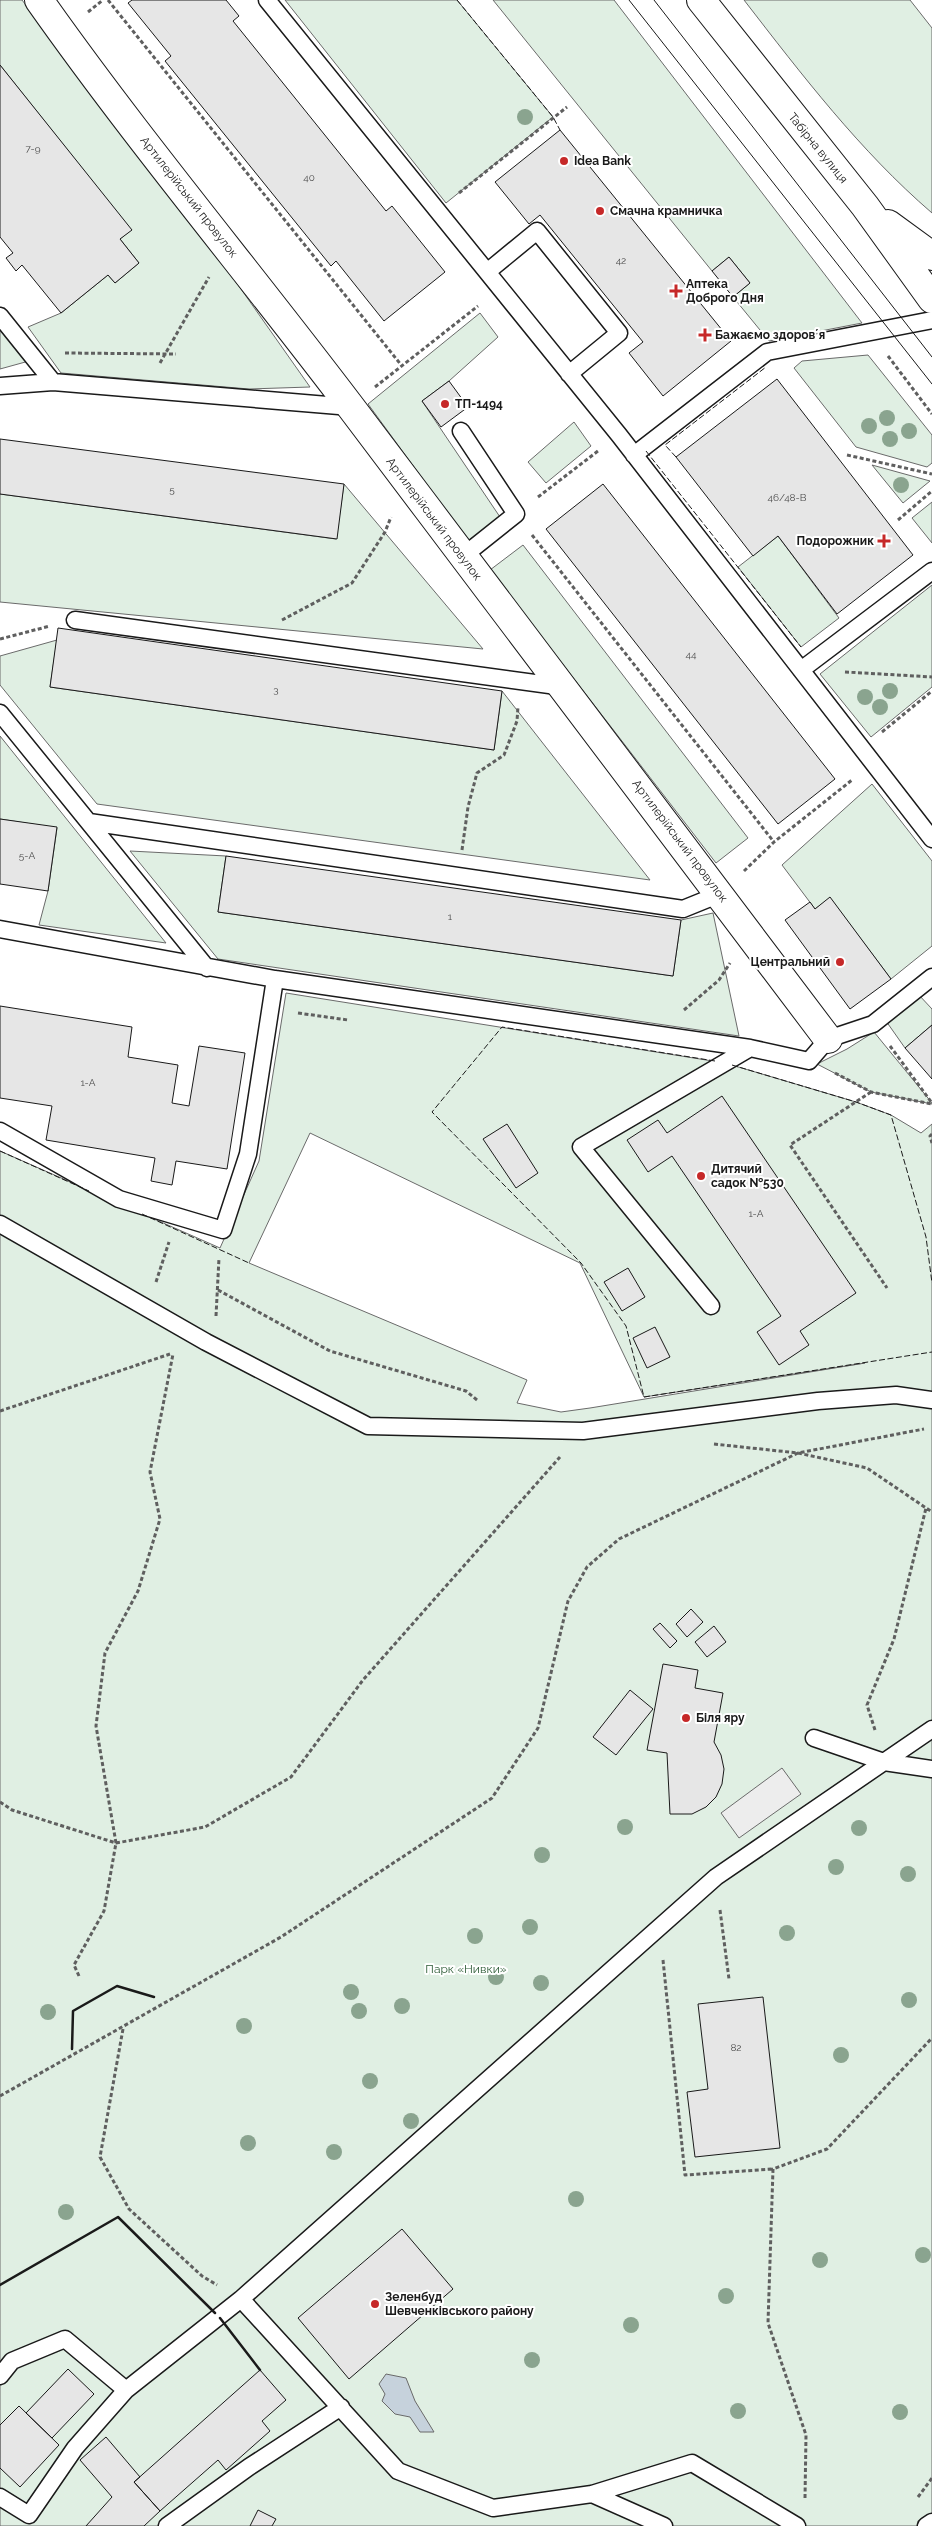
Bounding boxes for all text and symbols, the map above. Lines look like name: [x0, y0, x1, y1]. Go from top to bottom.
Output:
street label: Табірна вулиця: [785, 110, 851, 186]
street label: Артилерійський провулок: [137, 134, 241, 260]
house number: 7-9: [25, 143, 41, 154]
place label: Idea Bank: [574, 154, 631, 168]
marker: Idea Bank: [558, 155, 570, 167]
house number: 40: [303, 172, 315, 183]
place label: Смачна крамничка: [610, 204, 723, 218]
marker: Смачна крамничка: [594, 205, 606, 217]
house number: 42: [616, 255, 626, 266]
place label: Аптека Доброго Дня: [686, 277, 764, 305]
marker: Аптека Доброго Дня: [670, 285, 682, 297]
place label: Бажаємо здоровʼя: [715, 328, 825, 342]
marker: Бажаємо здоровʼя: [699, 329, 711, 341]
place label: ТП-1494: [455, 397, 503, 411]
marker: ТП-1494: [439, 398, 451, 410]
street label: Артилерійський провулок: [383, 455, 485, 583]
house number: 5: [169, 484, 175, 495]
house number: 46/48-В: [768, 492, 807, 503]
place label: Подорожник: [797, 534, 874, 548]
marker: Подорожник: [878, 535, 890, 547]
house number: 44: [686, 649, 697, 660]
house number: 3: [273, 684, 279, 695]
street label: Артилерійський провулок: [629, 777, 731, 905]
house number: 5-А: [19, 850, 35, 861]
house number: 1: [448, 911, 453, 922]
place label: Центральний: [751, 955, 830, 969]
marker: Центральний: [834, 956, 846, 968]
house number: 1-А: [80, 1077, 96, 1088]
place label: Дитячий садок №530: [711, 1162, 784, 1190]
marker: Дитячий садок №530: [695, 1170, 707, 1182]
house number: 1-А: [748, 1208, 764, 1219]
place label: Біля яру: [696, 1711, 745, 1725]
marker: Біля яру: [680, 1712, 692, 1724]
park label: Парк «Нивки»: [425, 1962, 507, 1976]
house number: 82: [730, 2042, 742, 2053]
place label: Зеленбуд Шевченківського району: [385, 2290, 534, 2318]
marker: Зеленбуд Шевченківського району: [369, 2298, 381, 2310]

